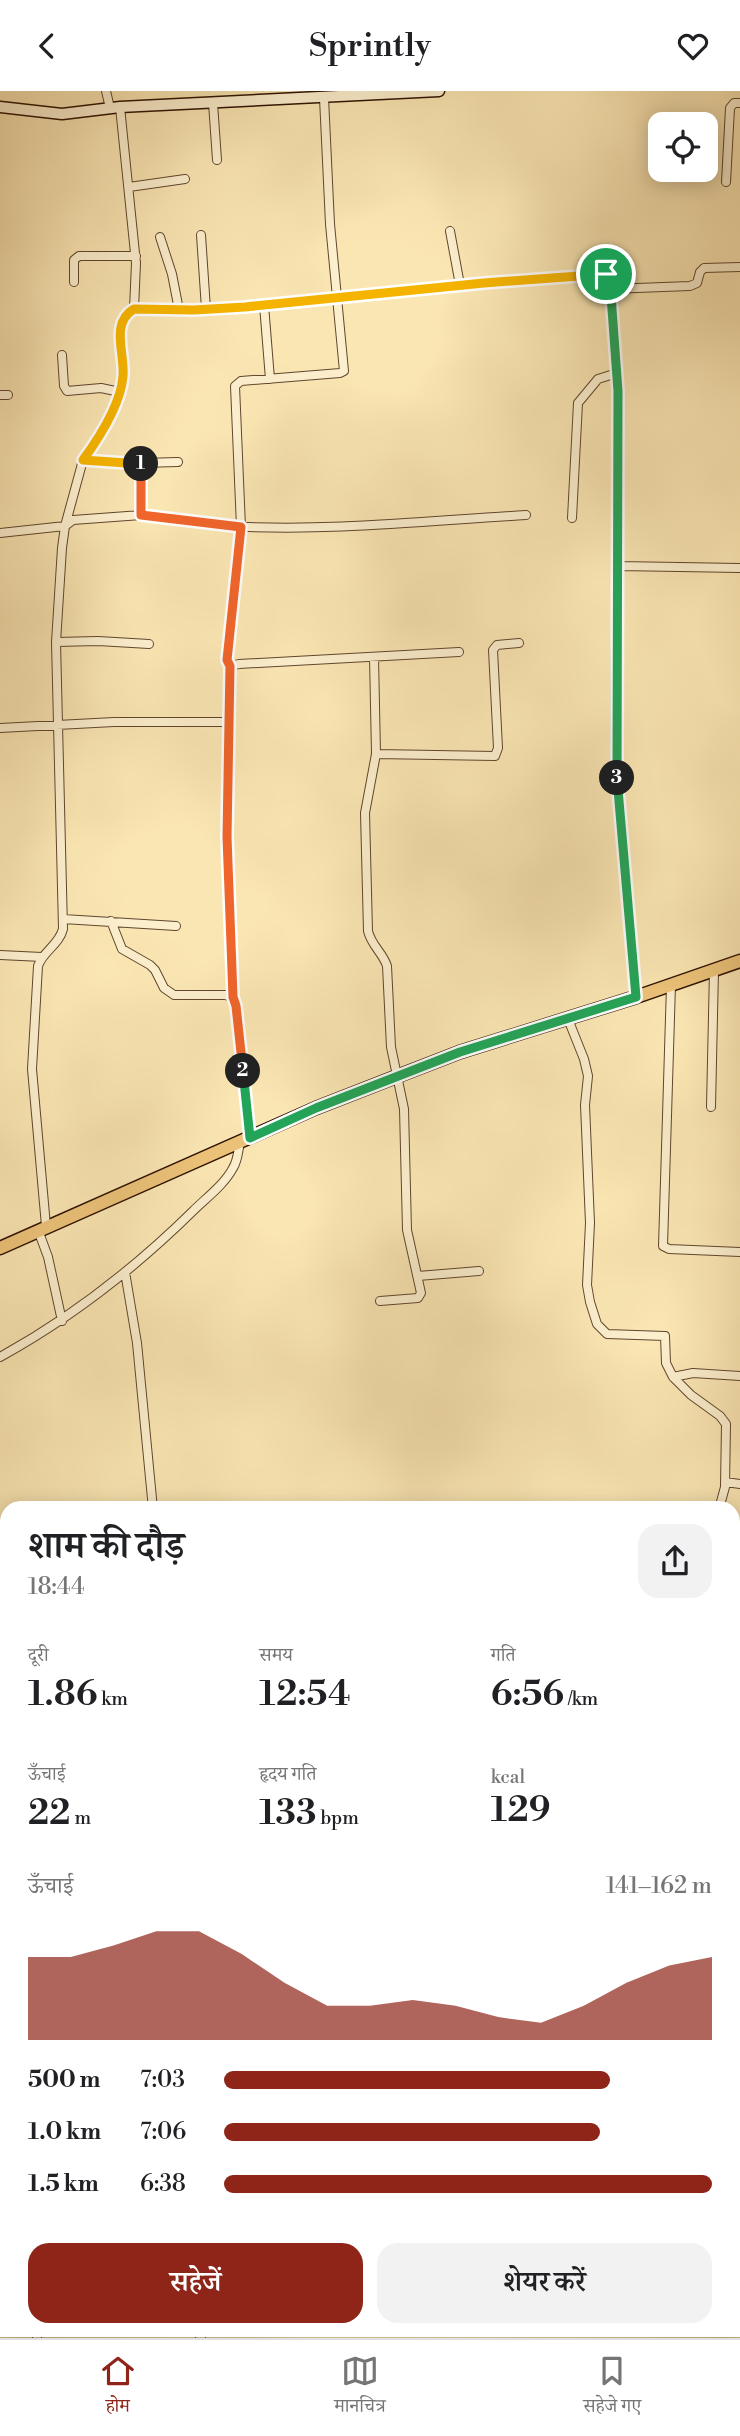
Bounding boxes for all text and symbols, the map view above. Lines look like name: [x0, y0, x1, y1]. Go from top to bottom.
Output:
text: Sprintly: [309, 26, 431, 66]
icon: back: [28, 27, 66, 65]
icon: heart: [674, 27, 712, 65]
map controls: [648, 112, 718, 182]
button: locate: [648, 112, 718, 182]
pin: [576, 244, 636, 304]
icon: arrive: [587, 255, 625, 293]
pin: 1: [124, 447, 158, 481]
text: 1: [136, 451, 145, 475]
pin: 3: [600, 761, 634, 795]
text: 3: [611, 765, 622, 789]
pin: 2: [226, 1053, 260, 1089]
text: 2: [237, 1058, 248, 1082]
text: शाम की दौड़: [28, 1523, 184, 1570]
button: share: [638, 1524, 712, 1598]
text: 18:44: [28, 1573, 85, 1601]
text: दूरी: [28, 1643, 49, 1667]
text: समय: [259, 1643, 293, 1667]
text: गति: [491, 1643, 516, 1667]
text: 1.86: [28, 1673, 97, 1716]
text: 12:54: [259, 1673, 351, 1716]
text: 6:56: [491, 1673, 564, 1716]
text: km: [97, 1687, 128, 1711]
text: /km: [564, 1687, 598, 1711]
text: ऊँचाई: [28, 1762, 65, 1786]
text: हृदय गति: [259, 1762, 316, 1786]
text: kcal: [491, 1765, 525, 1789]
text: 129: [491, 1789, 551, 1832]
text: 22: [28, 1792, 71, 1835]
text: 133: [259, 1792, 317, 1835]
text: m: [71, 1806, 91, 1830]
text: bpm: [317, 1806, 359, 1830]
text: ऊँचाई: [28, 1872, 73, 1900]
text: 141–162 m: [606, 1872, 712, 1900]
text: 500 m: [28, 2066, 100, 2094]
text: 7:03: [140, 2066, 185, 2094]
text: 1.0 km: [28, 2118, 101, 2146]
text: 7:06: [140, 2118, 186, 2146]
text: 1.5 km: [28, 2170, 99, 2198]
text: 6:38: [140, 2170, 186, 2198]
button: सहेजें: [28, 2243, 363, 2323]
button: शेयर करें: [377, 2243, 712, 2323]
tab: होम: [99, 2352, 137, 2424]
tab: मानचित्र: [334, 2352, 386, 2424]
tab: सहेजे गए: [583, 2352, 641, 2424]

